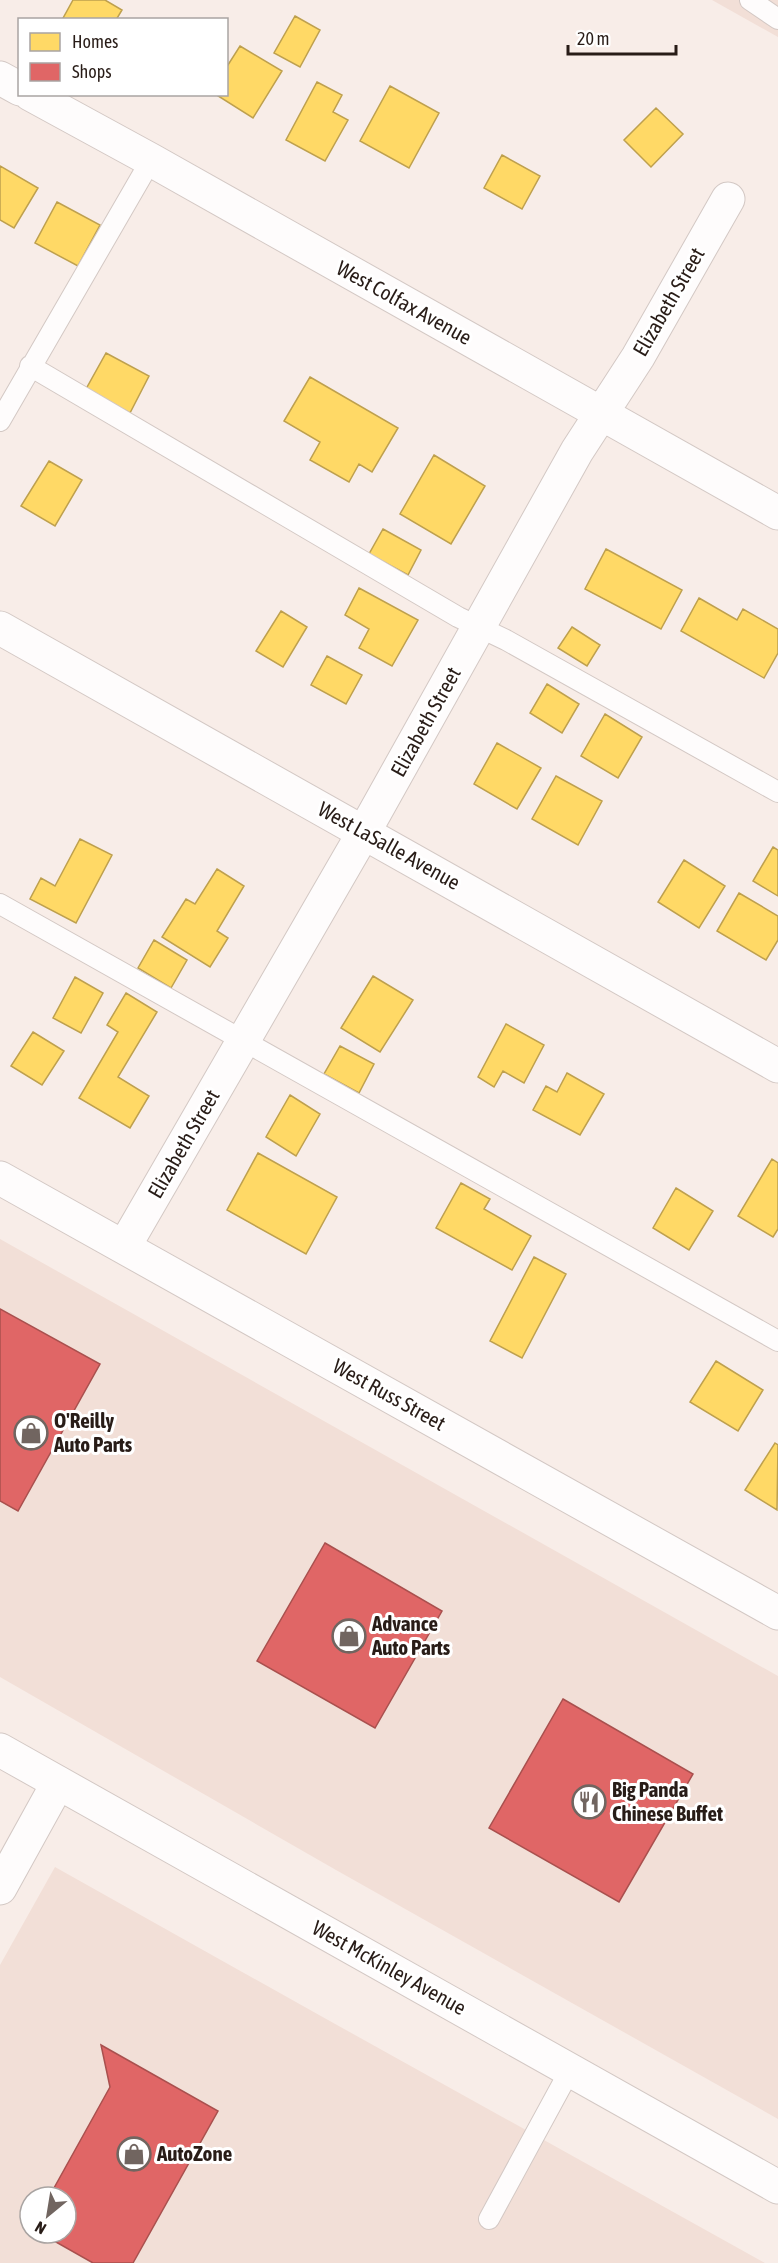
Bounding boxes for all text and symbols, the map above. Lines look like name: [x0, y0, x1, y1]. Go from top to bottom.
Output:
legend: [18, 18, 228, 96]
scale bar: [568, 18, 676, 56]
text: 20 m: [577, 28, 609, 49]
text: Homes: [72, 31, 118, 52]
text: Shops: [72, 61, 112, 82]
street label: Elizabeth Street: [627, 243, 709, 360]
street label: West Colfax Avenue: [333, 255, 476, 349]
street label: Elizabeth Street: [385, 663, 465, 780]
street label: West LaSalle Avenue: [314, 796, 465, 894]
street label: Elizabeth Street: [142, 1085, 224, 1202]
street label: West Russ Street: [329, 1353, 450, 1435]
place label: O'Reilly Auto Parts: [53, 1408, 133, 1456]
shop icon: O'Reilly Auto Parts: [13, 1415, 49, 1451]
place label: Advance Auto Parts: [371, 1611, 451, 1659]
shop icon: Advance Auto Parts: [331, 1618, 367, 1654]
place label: Big Panda Chinese Buffet: [612, 1777, 723, 1825]
restaurant icon: Big Panda Chinese Buffet: [571, 1784, 607, 1820]
street label: West McKinley Avenue: [308, 1915, 470, 2019]
shop icon: AutoZone: [116, 2136, 152, 2172]
place label: AutoZone: [156, 2141, 232, 2165]
north arrow: [18, 2185, 78, 2245]
text: N: [32, 2218, 49, 2238]

